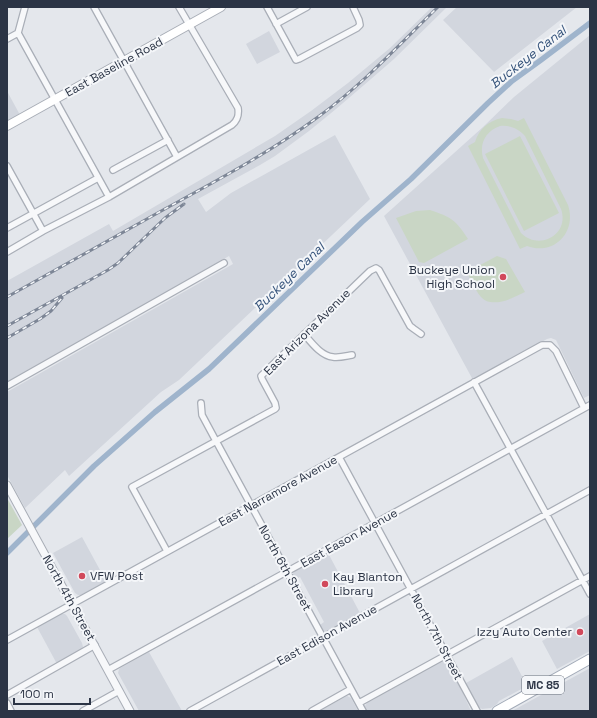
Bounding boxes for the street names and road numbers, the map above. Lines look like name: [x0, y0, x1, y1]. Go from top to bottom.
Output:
street label: East Baseline Road: [62, 33, 166, 101]
street label: East Arizona Avenue: [260, 285, 354, 379]
street label: East Narramore Avenue: [216, 452, 340, 530]
street label: East Eason Avenue: [298, 505, 400, 571]
street label: North 6th Street: [255, 522, 315, 614]
street label: North 4th Street: [39, 552, 99, 644]
street label: North 7th Street: [408, 591, 466, 683]
street label: East Edison Avenue: [274, 601, 380, 669]
road number: MC 85: [522, 676, 564, 694]

